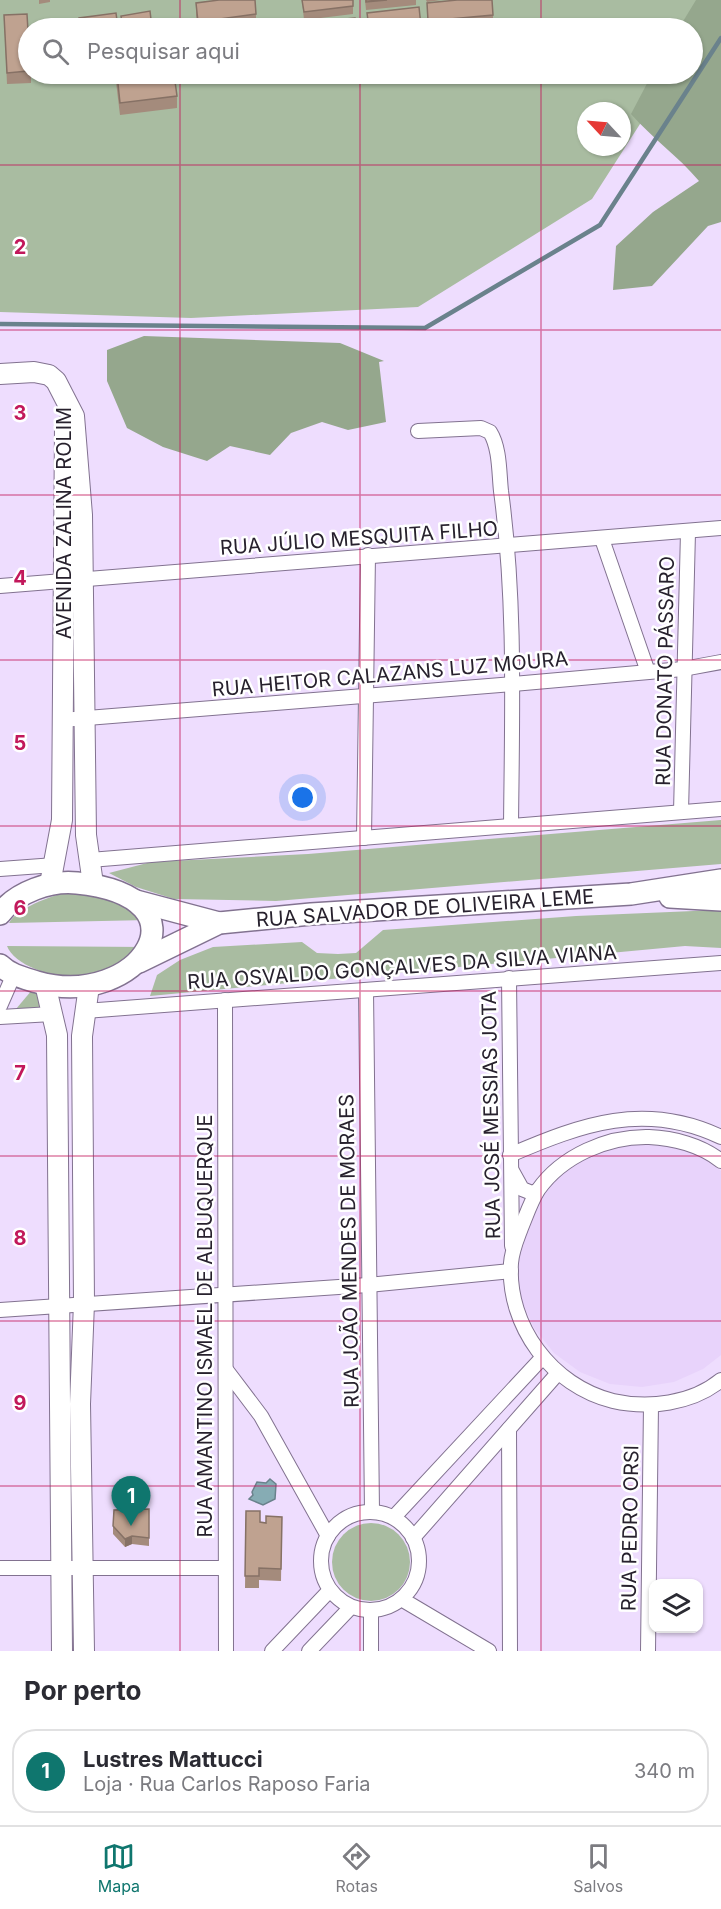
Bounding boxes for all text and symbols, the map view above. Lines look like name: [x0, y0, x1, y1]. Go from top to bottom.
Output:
search box: [18, 18, 703, 84]
icon: search: [39, 35, 72, 68]
text: Pesquisar aqui: [87, 38, 240, 64]
north arrow: [577, 102, 631, 156]
text: 2: [14, 235, 26, 259]
text: 3: [14, 401, 26, 425]
street label: AVENIDA ZALINA ROLIM: [52, 407, 76, 639]
street label: RUA JÚLIO MESQUITA FILHO: [219, 515, 499, 560]
street label: RUA DONATO PÁSSARO: [650, 556, 679, 786]
text: 4: [13, 566, 27, 590]
street label: RUA HEITOR CALAZANS LUZ MOURA: [211, 646, 569, 702]
text: 5: [14, 731, 26, 755]
your location: [288, 783, 317, 812]
street label: RUA SALVADOR DE OLIVEIRA LEME: [255, 884, 595, 932]
text: 6: [14, 896, 27, 920]
street label: RUA OSVALDO GONÇALVES DA SILVA VIANA: [187, 940, 618, 994]
street label: RUA JOSÉ MESSIAS JOTA: [476, 990, 505, 1239]
text: 7: [14, 1061, 26, 1085]
street label: RUA JOÃO MENDES DE MORAES: [333, 1094, 364, 1408]
street label: RUA AMANTINO ISMAEL DE ALBUQUERQUE: [193, 1114, 217, 1538]
text: 8: [13, 1226, 27, 1250]
text: 9: [14, 1391, 27, 1415]
street label: RUA PEDRO ORSI: [617, 1445, 643, 1611]
pin: 1: [112, 1476, 150, 1526]
map controls: [649, 1579, 703, 1633]
button: layers: [649, 1579, 703, 1633]
text: Por perto: [24, 1675, 142, 1706]
text: Lustres Mattucci: [83, 1746, 263, 1772]
text: 1: [41, 1759, 50, 1783]
text: 340 m: [634, 1759, 695, 1783]
text: Loja · Rua Carlos Raposo Faria: [83, 1772, 371, 1796]
tab: Mapa: [98, 1840, 140, 1896]
tab: Rotas: [336, 1840, 378, 1896]
tab: Salvos: [573, 1840, 623, 1896]

